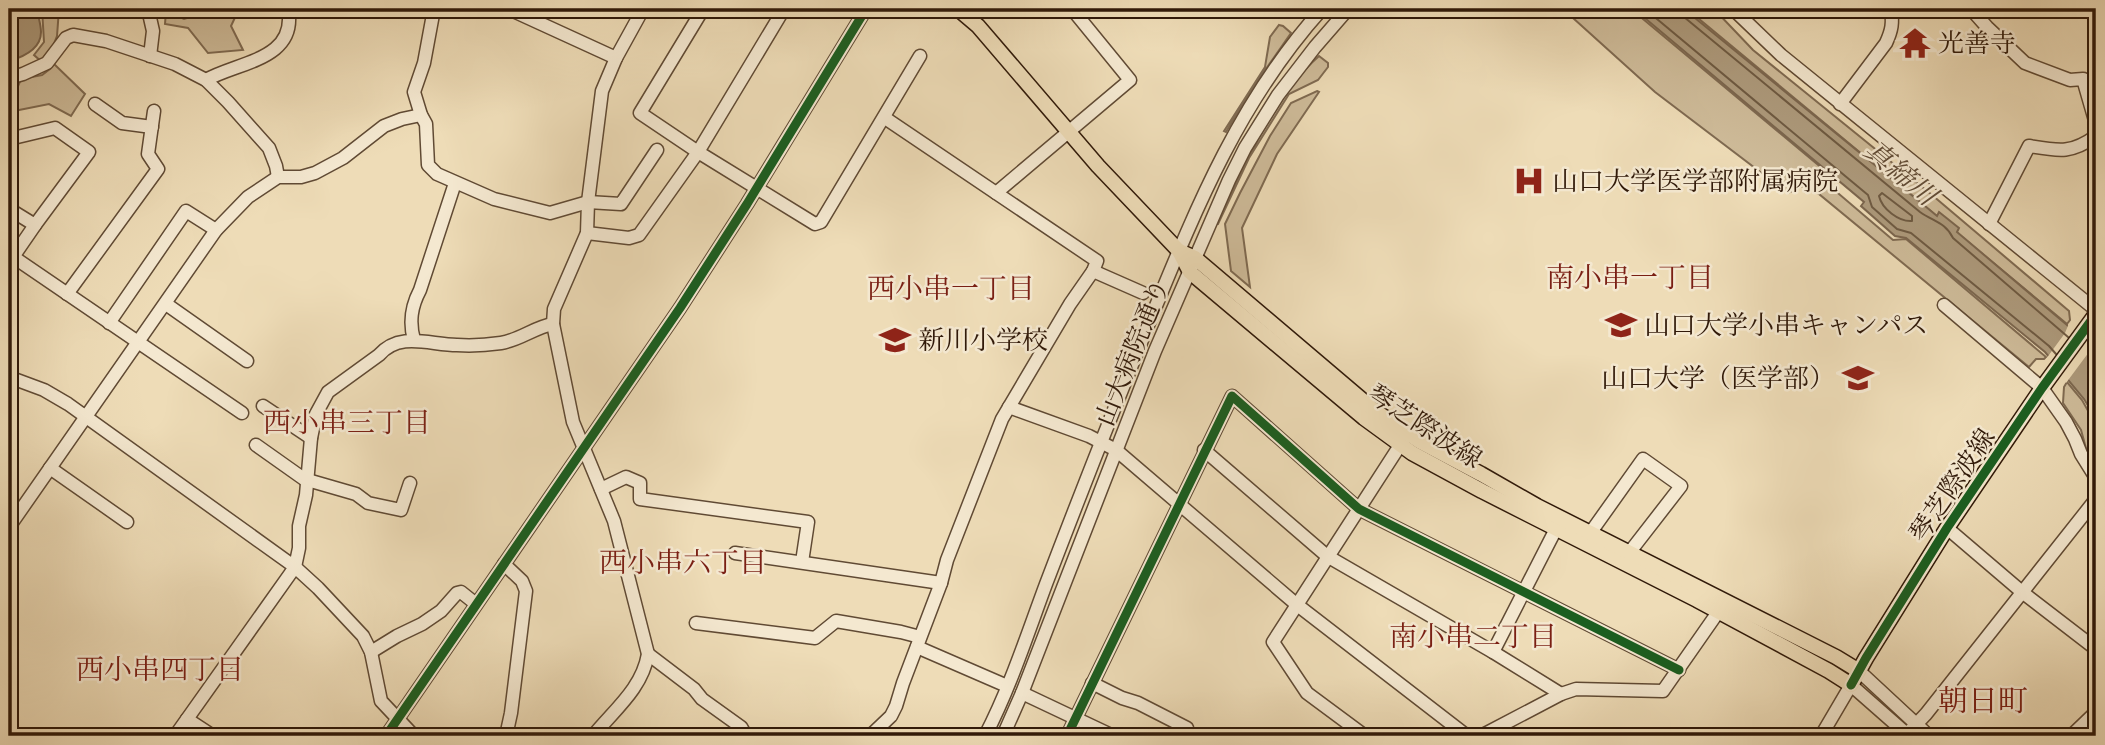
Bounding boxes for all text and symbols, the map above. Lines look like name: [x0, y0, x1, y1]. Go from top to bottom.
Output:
temple icon: 光善寺: [1898, 26, 1932, 60]
place label: 光善寺: [1938, 26, 2016, 61]
water label: 真締川: [1856, 131, 1947, 216]
hospital icon: 山口大学医学部附属病院: [1512, 164, 1546, 198]
place label: 山口大学医学部附属病院: [1552, 164, 1838, 199]
district label: 南小串一丁目: [1546, 259, 1714, 297]
district label: 西小串一丁目: [867, 270, 1035, 308]
street label: 山大病院通り: [1087, 273, 1178, 431]
school or university icon: 山口大学小串キャンパス: [1604, 308, 1638, 342]
place label: 山口大学小串キャンパス: [1644, 308, 1928, 343]
school or university icon: 新川小学校: [878, 323, 912, 357]
place label: 新川小学校: [918, 323, 1048, 358]
place label: 山口大学（医学部）: [1601, 361, 1835, 396]
school or university icon: 山口大学（医学部）: [1841, 361, 1875, 395]
street label: 琴芝際波線: [1361, 376, 1489, 477]
district label: 西小串三丁目: [263, 404, 431, 442]
street label: 琴芝際波線: [1902, 422, 2003, 549]
district label: 西小串六丁目: [599, 544, 767, 582]
district label: 南小串二丁目: [1389, 618, 1557, 656]
district label: 西小串四丁目: [76, 651, 244, 689]
district label: 朝日町: [1938, 681, 2028, 722]

